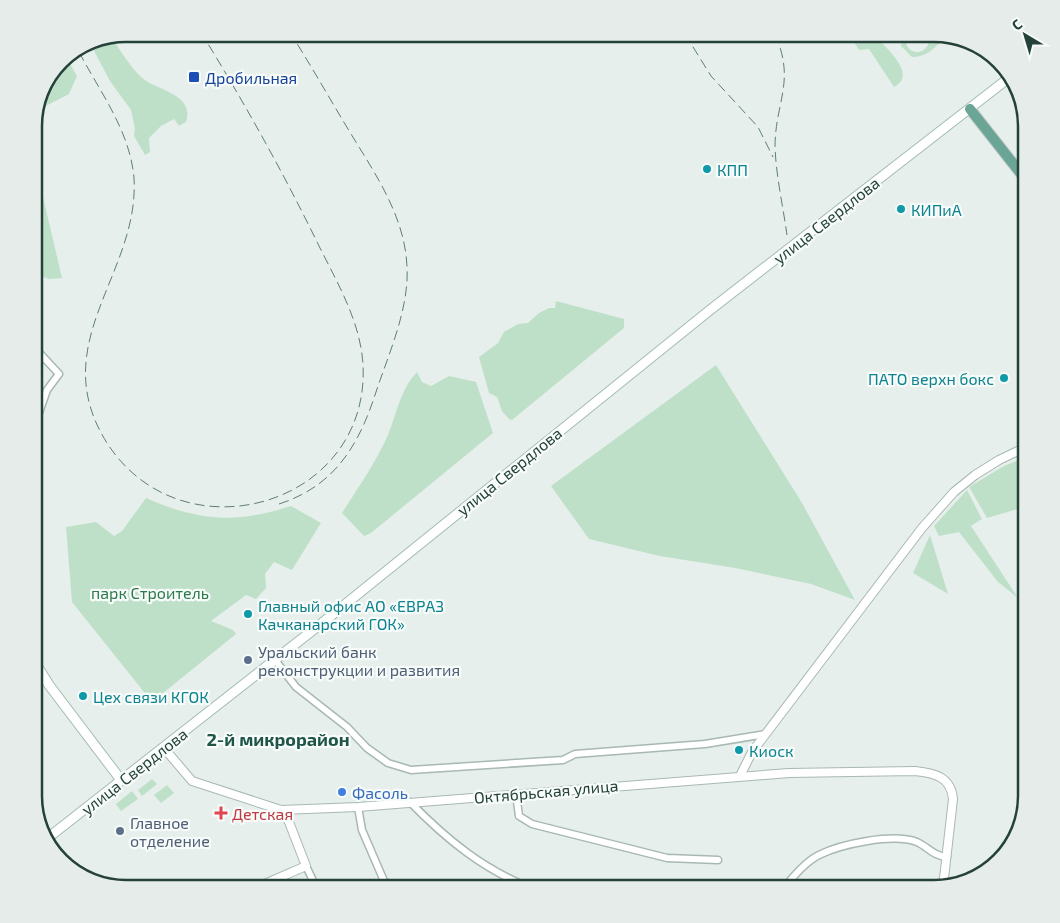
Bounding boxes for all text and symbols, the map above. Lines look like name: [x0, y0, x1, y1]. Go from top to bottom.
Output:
north arrow: [1000, 10, 1050, 60]
text: С: [1008, 15, 1025, 34]
place label: Дробильная: [205, 68, 297, 87]
marker: Дробильная: [187, 70, 201, 84]
place label: КПП: [717, 160, 748, 179]
marker: КПП: [701, 163, 713, 175]
street label: улица Свердлова: [769, 173, 883, 268]
place label: КИПиА: [911, 200, 962, 219]
marker: КИПиА: [895, 203, 907, 215]
place label: ПАТО верхн бокс: [868, 369, 994, 388]
marker: ПАТО верхн бокс: [998, 372, 1010, 384]
street label: улица Свердлова: [453, 423, 566, 520]
park label: парк Строитель: [91, 583, 209, 602]
place label: Главный офис АО «ЕВРАЗ Качканарский ГОК»: [258, 596, 444, 633]
marker: Главный офис АО «ЕВРАЗ Качканарский ГОК»: [242, 608, 254, 620]
place label: Уральский банк реконструкции и развития: [258, 642, 460, 680]
marker: Уральский банк реконструкции и развития: [242, 654, 254, 666]
place label: Цех связи КГОК: [93, 687, 209, 706]
marker: Цех связи КГОК: [77, 690, 89, 702]
street label: улица Свердлова: [77, 724, 191, 819]
district label: 2-й микрорайон: [206, 728, 350, 750]
place label: Киоск: [749, 741, 794, 760]
marker: Киоск: [733, 744, 745, 756]
street label: Октябрьская улица: [473, 775, 619, 808]
place label: Фасоль: [352, 783, 408, 802]
marker: Фасоль: [336, 786, 348, 798]
place label: Детская: [232, 804, 293, 823]
marker: Детская: [214, 806, 228, 820]
place label: Главное отделение: [130, 813, 210, 850]
marker: Главное отделение: [114, 825, 126, 837]

